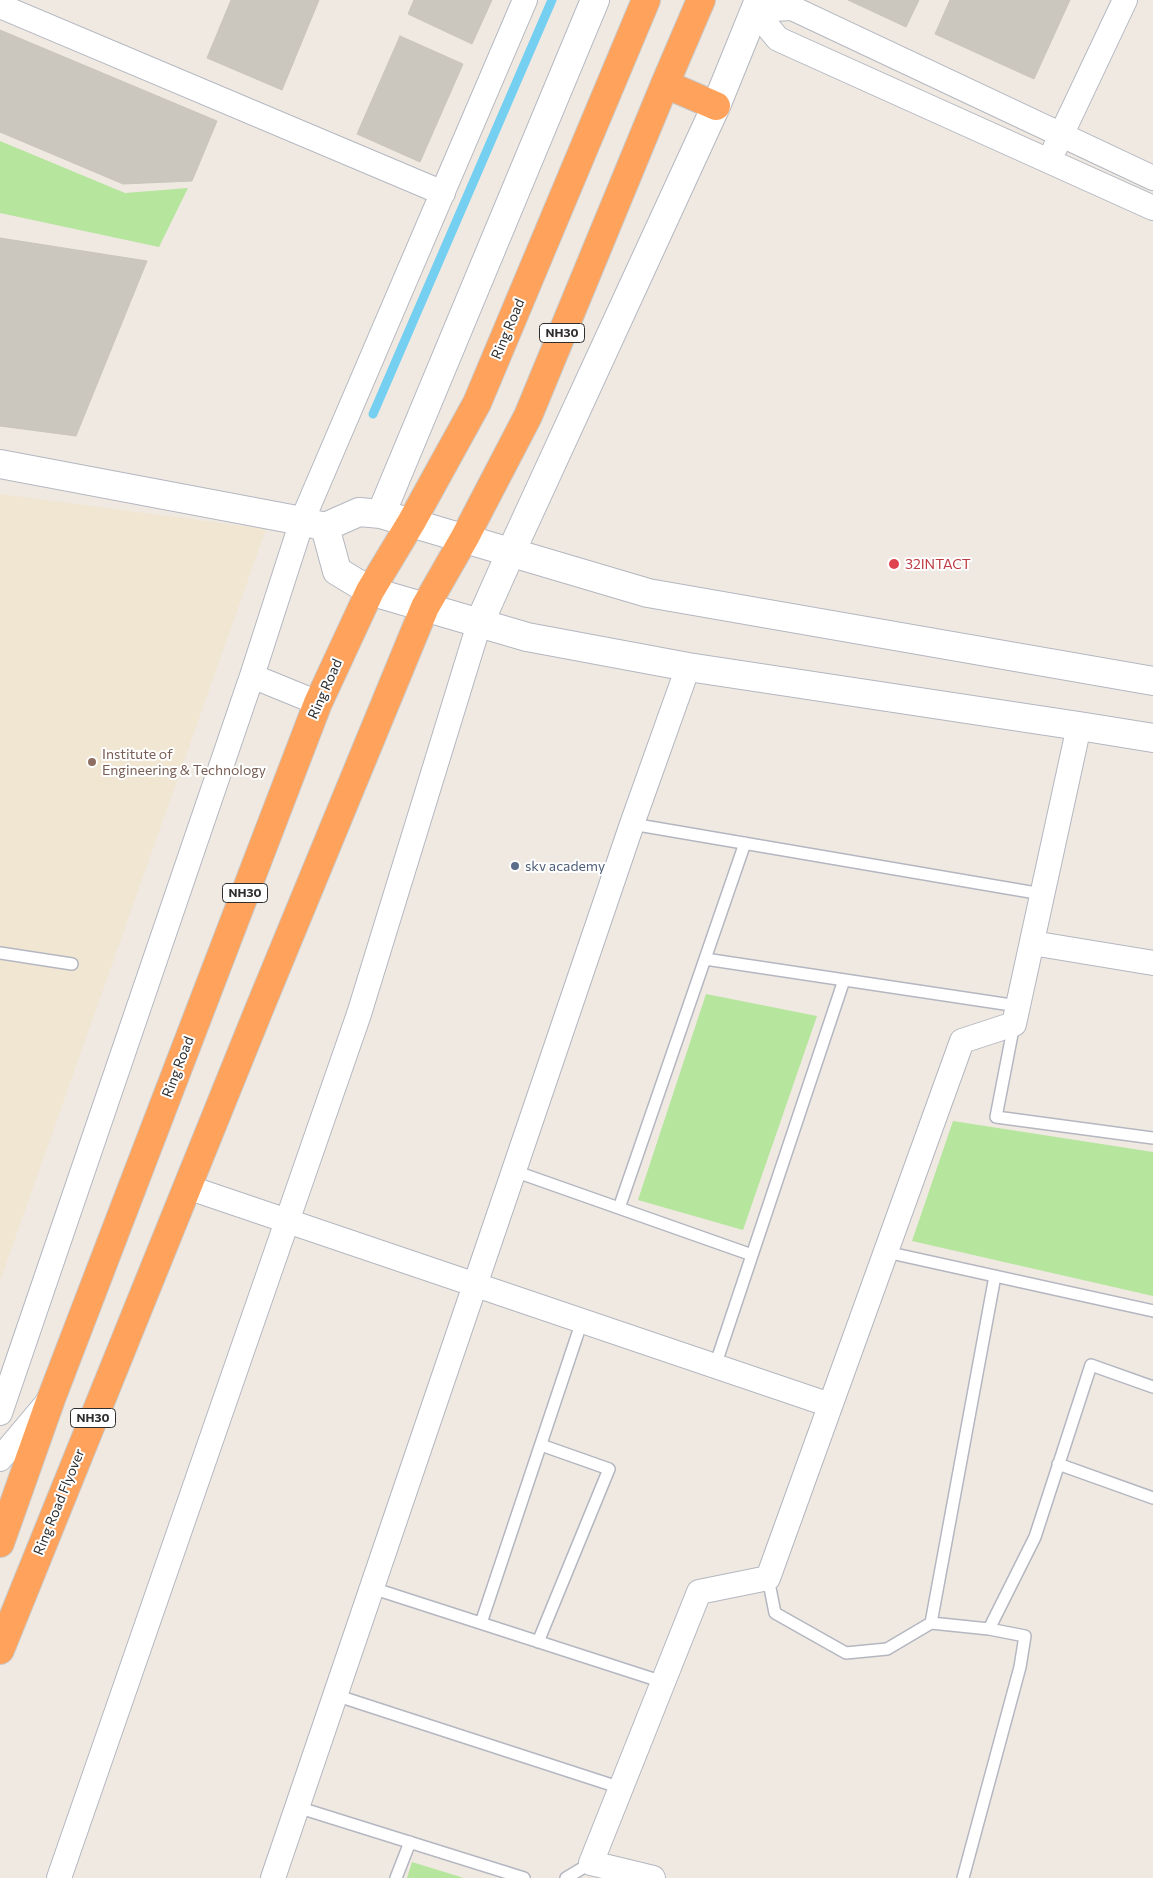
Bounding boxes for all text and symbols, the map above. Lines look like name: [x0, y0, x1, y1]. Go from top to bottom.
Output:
street label: Ring Road: [488, 296, 528, 362]
road number: NH30: [540, 323, 584, 342]
place label: 32INTACT: [905, 556, 971, 572]
marker: 32INTACT: [887, 557, 901, 571]
street label: Ring Road: [304, 656, 346, 722]
place label: Institute of Engineering & Technology: [102, 746, 266, 779]
marker: Institute of Engineering & Technology: [86, 756, 98, 768]
place label: skv academy: [525, 858, 605, 874]
marker: skv academy: [509, 860, 521, 872]
road number: NH30: [222, 884, 268, 902]
street label: Ring Road: [159, 1034, 197, 1100]
road number: NH30: [70, 1409, 116, 1428]
street label: Ring Road Flyover: [30, 1446, 88, 1558]

